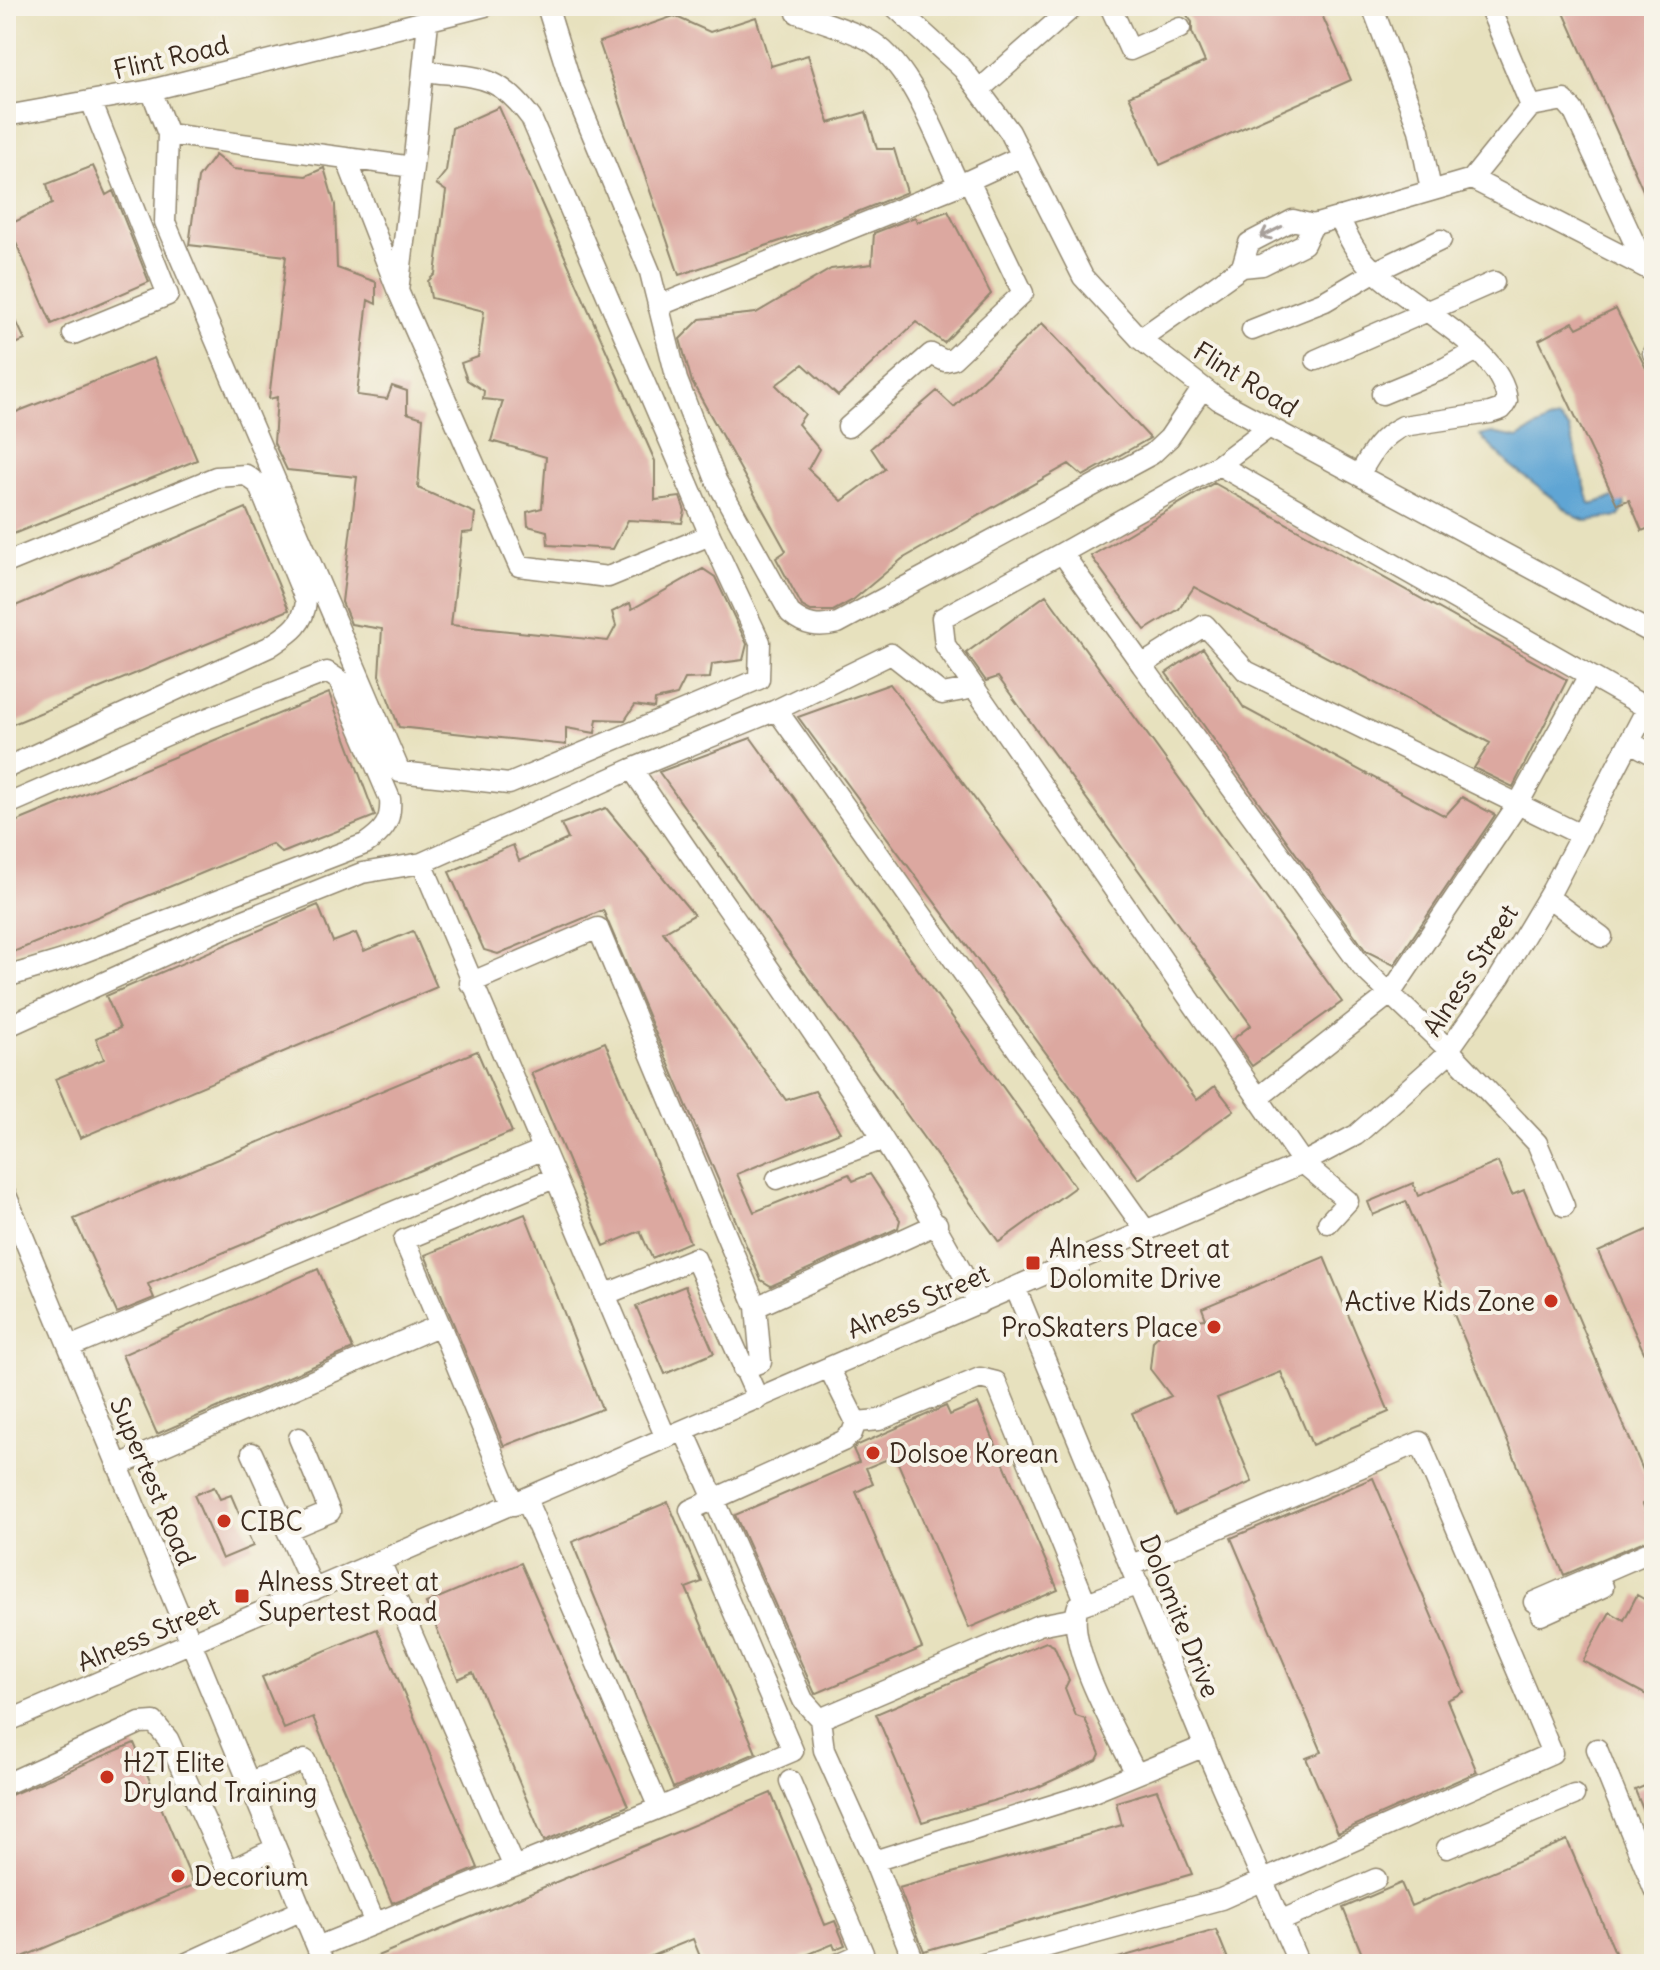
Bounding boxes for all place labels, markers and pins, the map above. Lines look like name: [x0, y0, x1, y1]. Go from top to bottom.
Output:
place label: Alness Street at Dolomite Drive: [1049, 1232, 1230, 1295]
marker: Alness Street at Dolomite Drive: [1024, 1254, 1042, 1272]
place label: Active Kids Zone: [1345, 1285, 1535, 1318]
marker: Active Kids Zone: [1542, 1292, 1560, 1310]
place label: ProSkaters Place: [1001, 1311, 1198, 1344]
marker: ProSkaters Place: [1205, 1318, 1223, 1336]
place label: Dolsoe Korean: [889, 1437, 1059, 1470]
marker: Dolsoe Korean: [864, 1444, 882, 1462]
place label: CIBC: [240, 1505, 303, 1538]
marker: CIBC: [215, 1512, 233, 1530]
place label: Alness Street at Supertest Road: [258, 1565, 439, 1628]
marker: Alness Street at Supertest Road: [233, 1587, 251, 1605]
place label: H2T Elite Dryland Training: [123, 1746, 317, 1809]
marker: H2T Elite Dryland Training: [98, 1768, 116, 1786]
place label: Decorium: [194, 1860, 308, 1893]
marker: Decorium: [169, 1867, 187, 1885]

